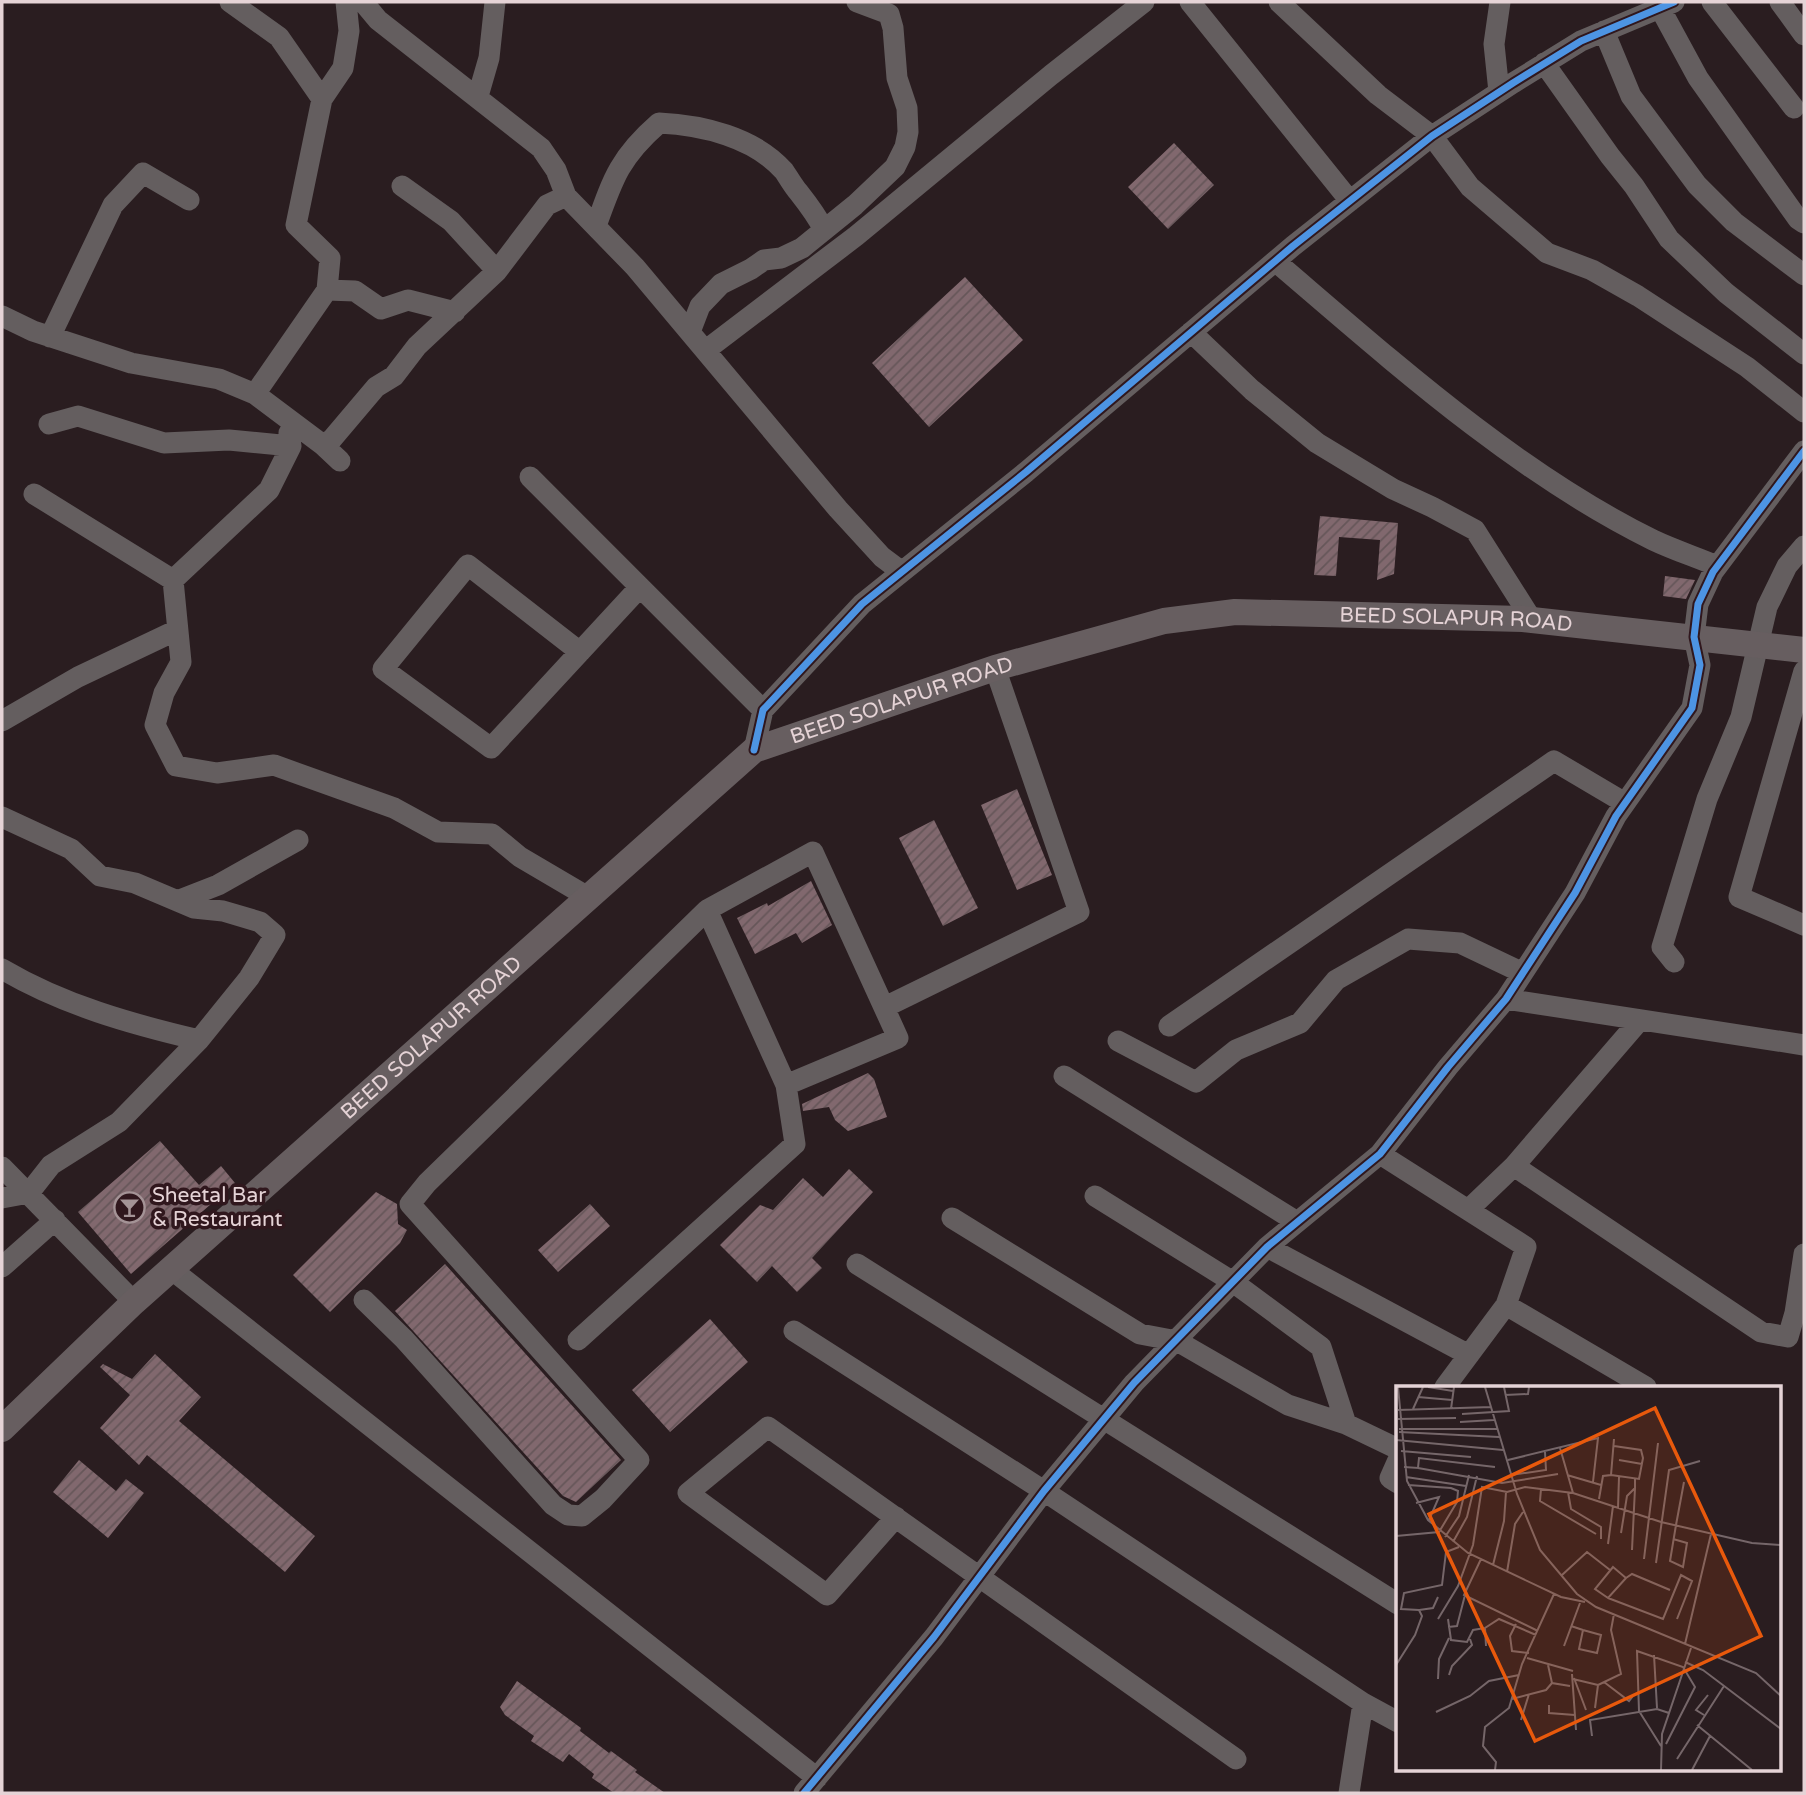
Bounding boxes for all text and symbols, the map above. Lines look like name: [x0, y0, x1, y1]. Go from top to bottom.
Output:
street label: BEED SOLAPUR ROAD: [1339, 602, 1574, 637]
street label: BEED SOLAPUR ROAD: [787, 651, 1016, 749]
street label: BEED SOLAPUR ROAD: [336, 950, 527, 1124]
place label: Sheetal Bar & Restaurant: [152, 1183, 283, 1232]
bar icon: Sheetal Bar & Restaurant: [112, 1190, 146, 1224]
inset map: [1396, 1386, 1782, 1770]

